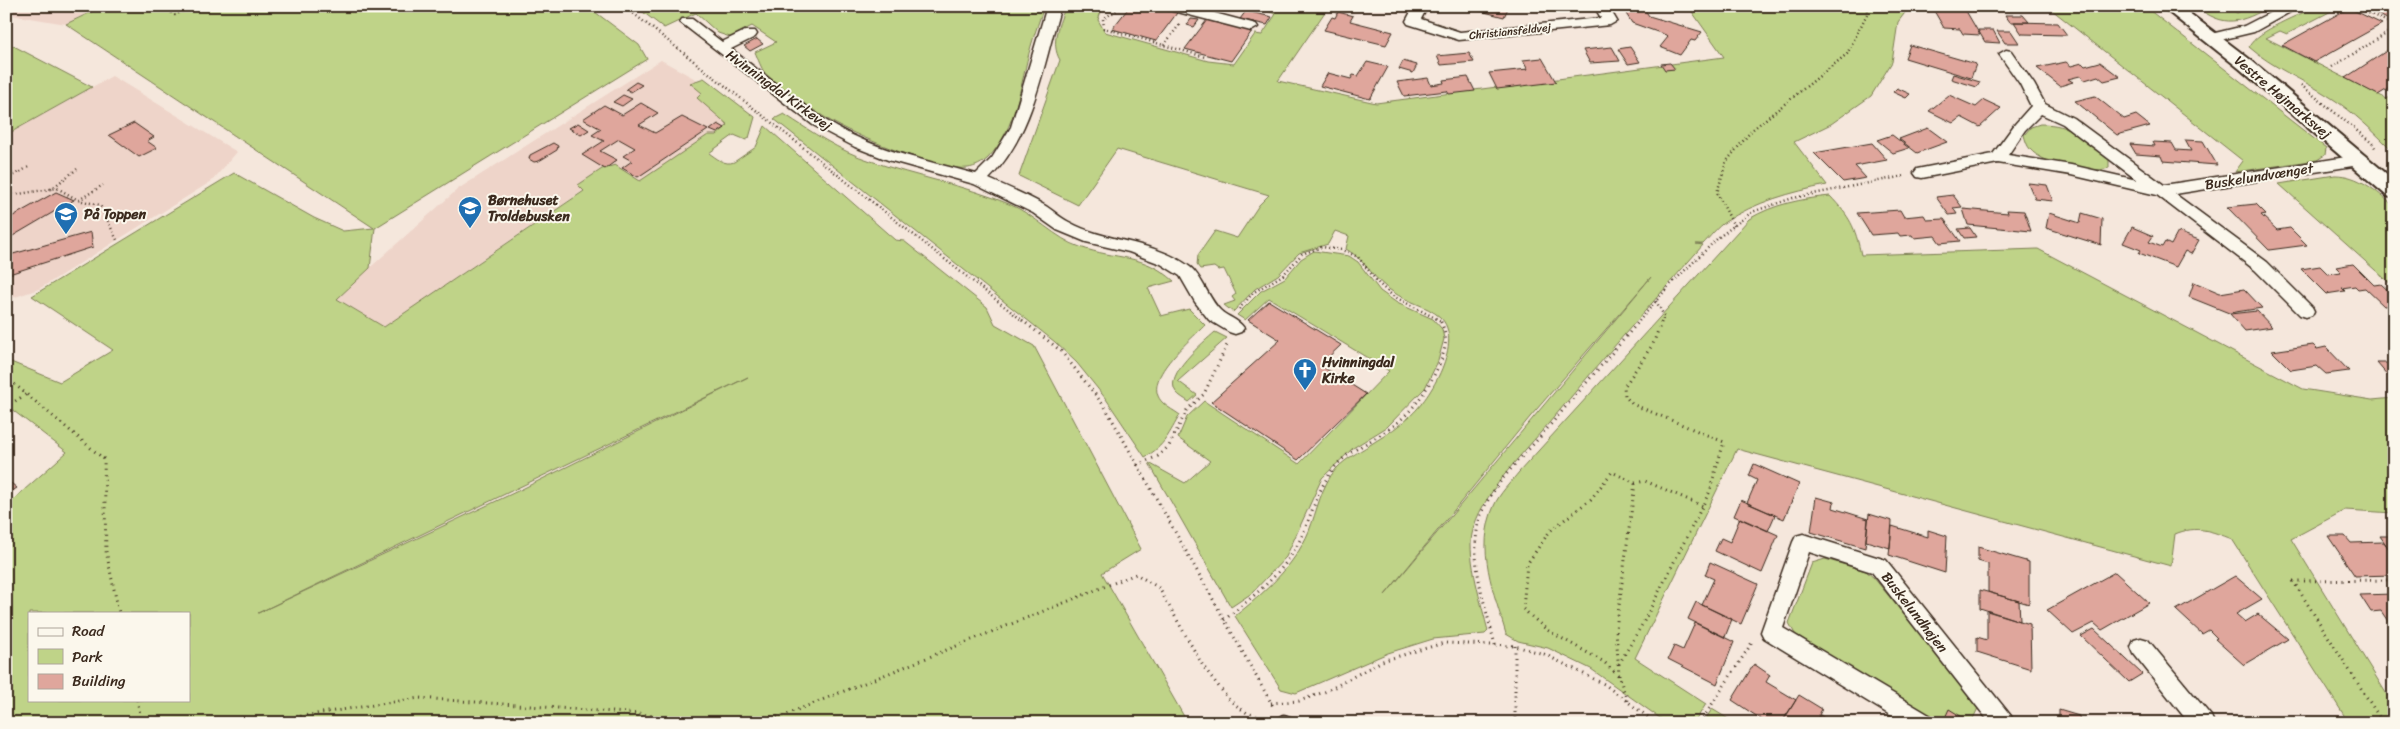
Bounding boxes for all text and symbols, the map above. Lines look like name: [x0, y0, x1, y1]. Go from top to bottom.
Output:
street label: Christiansfeldvej: [1468, 18, 1552, 45]
street label: Hvinningdal Kirkevej: [720, 43, 838, 138]
street label: Vestre Højmarksvej: [2228, 49, 2337, 146]
street label: Buskelundvænget: [2203, 155, 2316, 197]
place label: Børnehuset Troldebusken: [488, 188, 570, 229]
school or university icon: Børnehuset Troldebusken: [457, 195, 483, 229]
school or university icon: På Toppen: [53, 201, 79, 235]
place label: På Toppen: [84, 202, 146, 227]
place label: Hvinningdal Kirke: [1321, 350, 1395, 391]
church icon: Hvinningdal Kirke: [1292, 357, 1318, 391]
street label: Buskelundhøjen: [1875, 566, 1955, 659]
legend: [28, 612, 190, 702]
text: Road: [72, 618, 105, 644]
text: Park: [72, 644, 103, 670]
text: Building: [72, 668, 126, 694]

